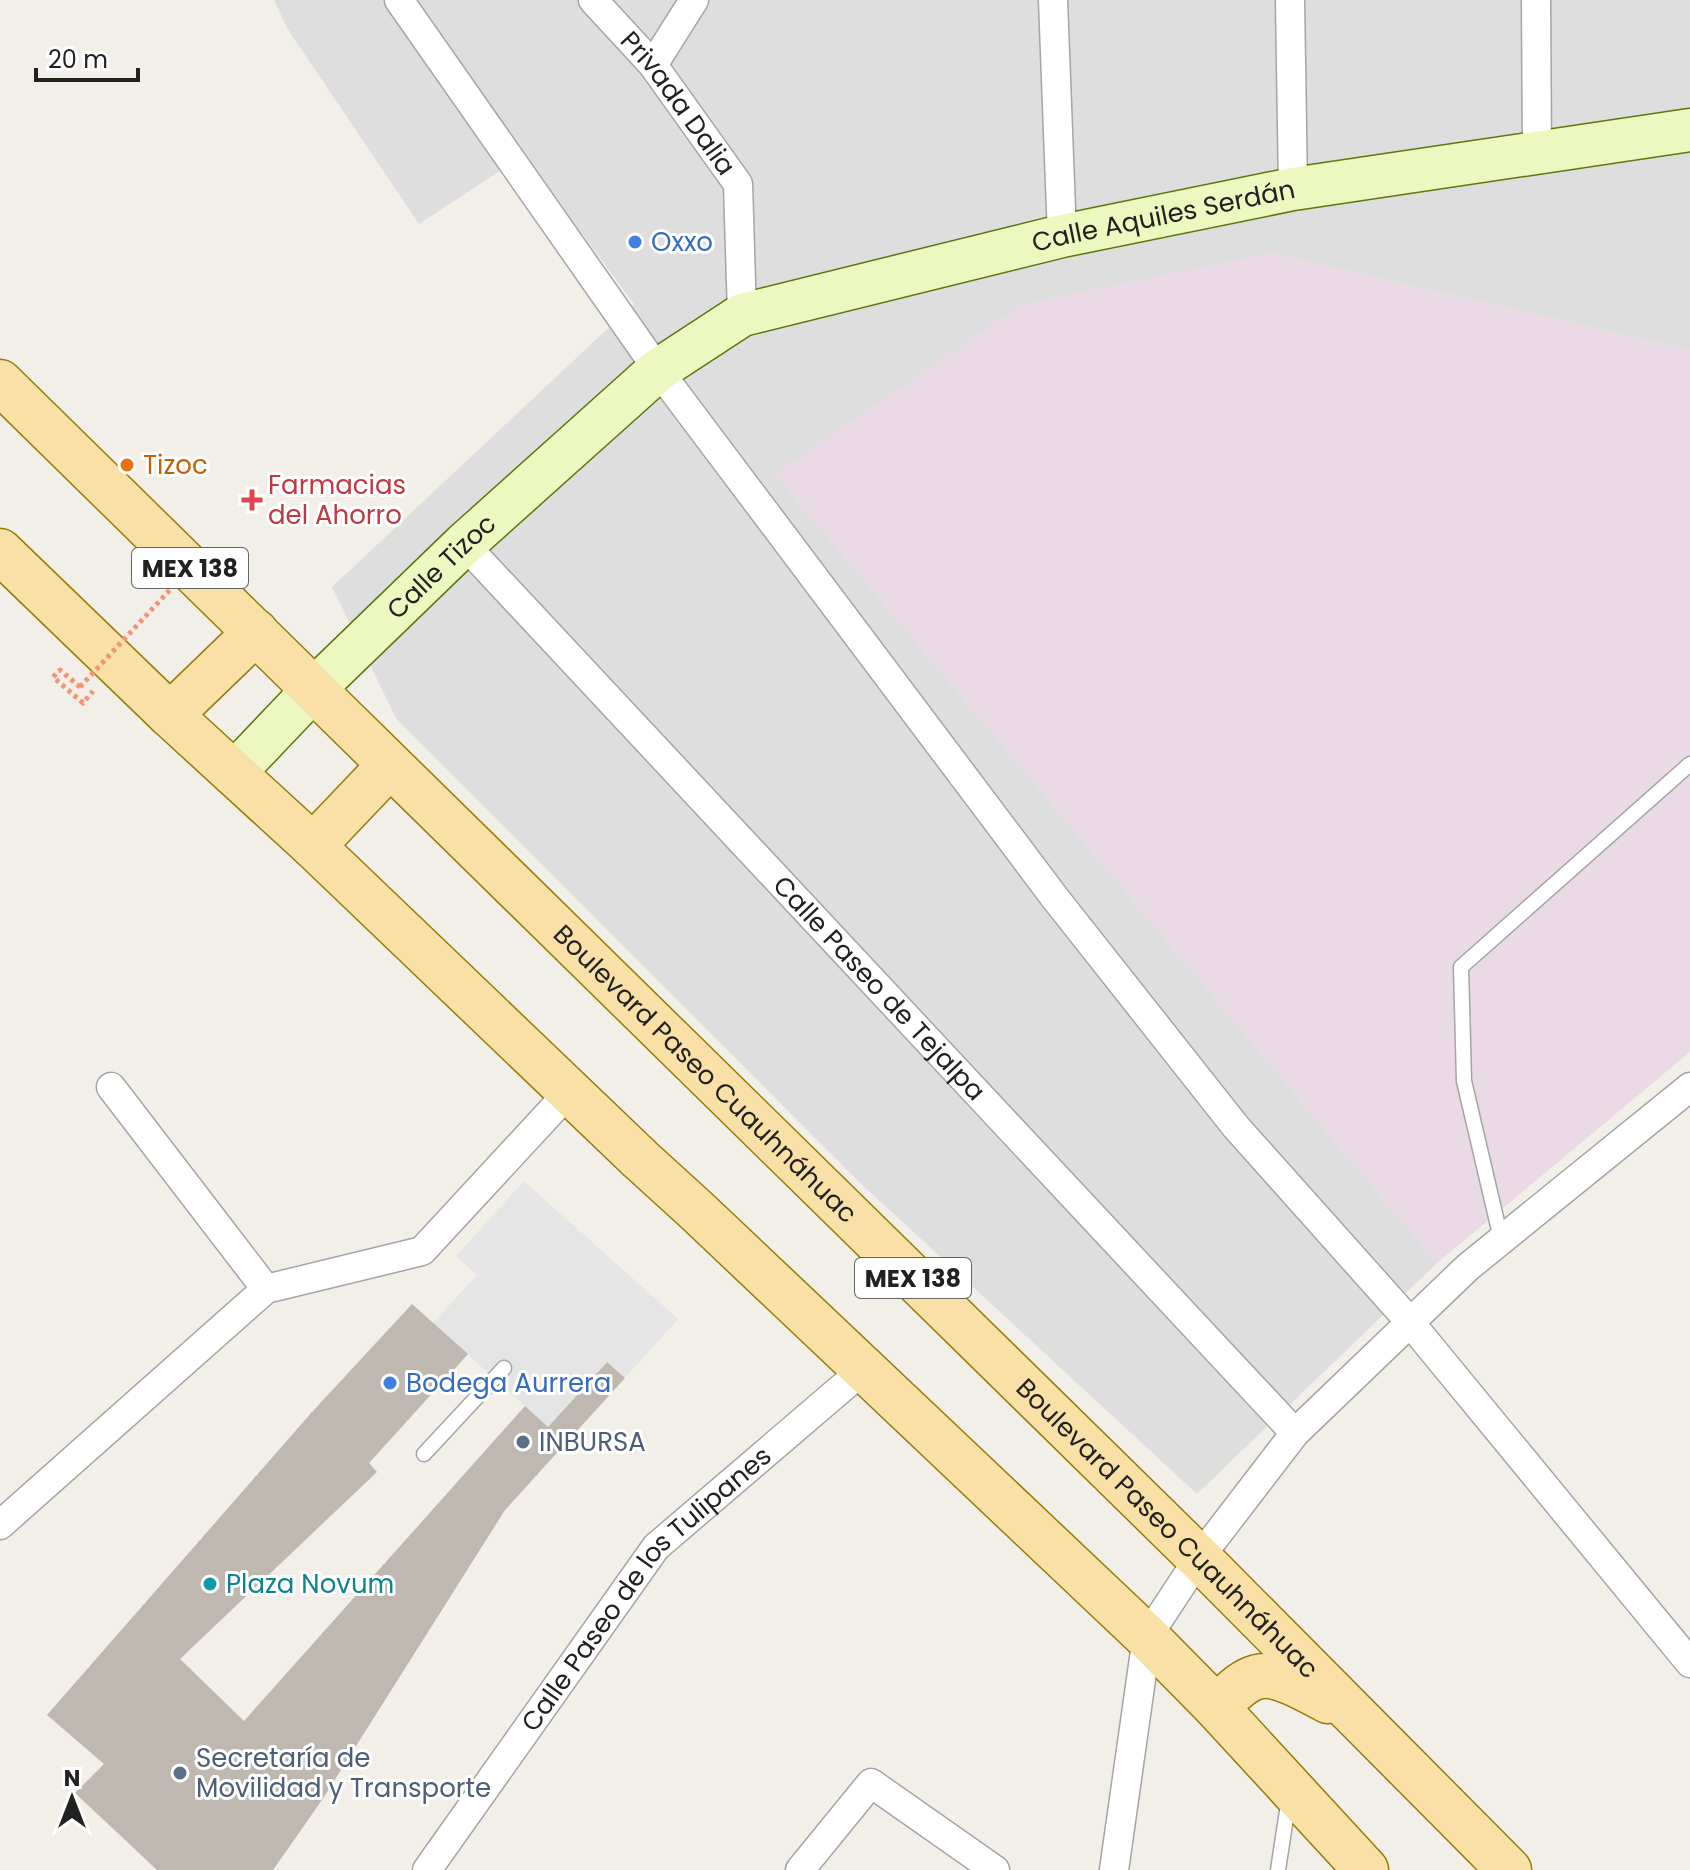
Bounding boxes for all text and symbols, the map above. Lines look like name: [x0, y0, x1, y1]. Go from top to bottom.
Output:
street label: Privada Dalia: [612, 23, 744, 182]
scale bar: [36, 32, 138, 82]
text: 20 m: [48, 43, 108, 76]
street label: Calle Aquiles Serdán: [1028, 171, 1298, 261]
place label: Oxxo: [651, 224, 713, 260]
marker: Oxxo: [626, 233, 644, 251]
place label: Tizoc: [143, 447, 208, 483]
marker: Tizoc: [118, 456, 136, 474]
place label: Farmacias del Ahorro: [268, 467, 406, 533]
marker: Farmacias del Ahorro: [243, 491, 261, 509]
street label: Calle Tizoc: [379, 506, 504, 627]
road number: MEX 138: [132, 548, 248, 588]
street label: Calle Paseo de Tejalpa: [765, 868, 993, 1109]
street label: Boulevard Paseo Cuauhnáhuac: [545, 917, 865, 1231]
road number: MEX 138: [855, 1258, 971, 1298]
place label: Bodega Aurrera: [406, 1365, 611, 1401]
street label: Boulevard Paseo Cuauhnáhuac: [1008, 1370, 1327, 1686]
marker: Bodega Aurrera: [381, 1374, 399, 1392]
place label: INBURSA: [539, 1424, 646, 1460]
marker: INBURSA: [514, 1433, 532, 1451]
street label: Calle Paseo de los Tulipanes: [513, 1438, 779, 1739]
place label: Plaza Novum: [226, 1566, 394, 1602]
marker: Plaza Novum: [201, 1575, 219, 1593]
place label: Secretaría de Movilidad y Transporte: [196, 1740, 491, 1806]
north arrow: [32, 1758, 112, 1838]
text: N: [64, 1763, 80, 1794]
marker: Secretaría de Movilidad y Transporte: [171, 1764, 189, 1782]

